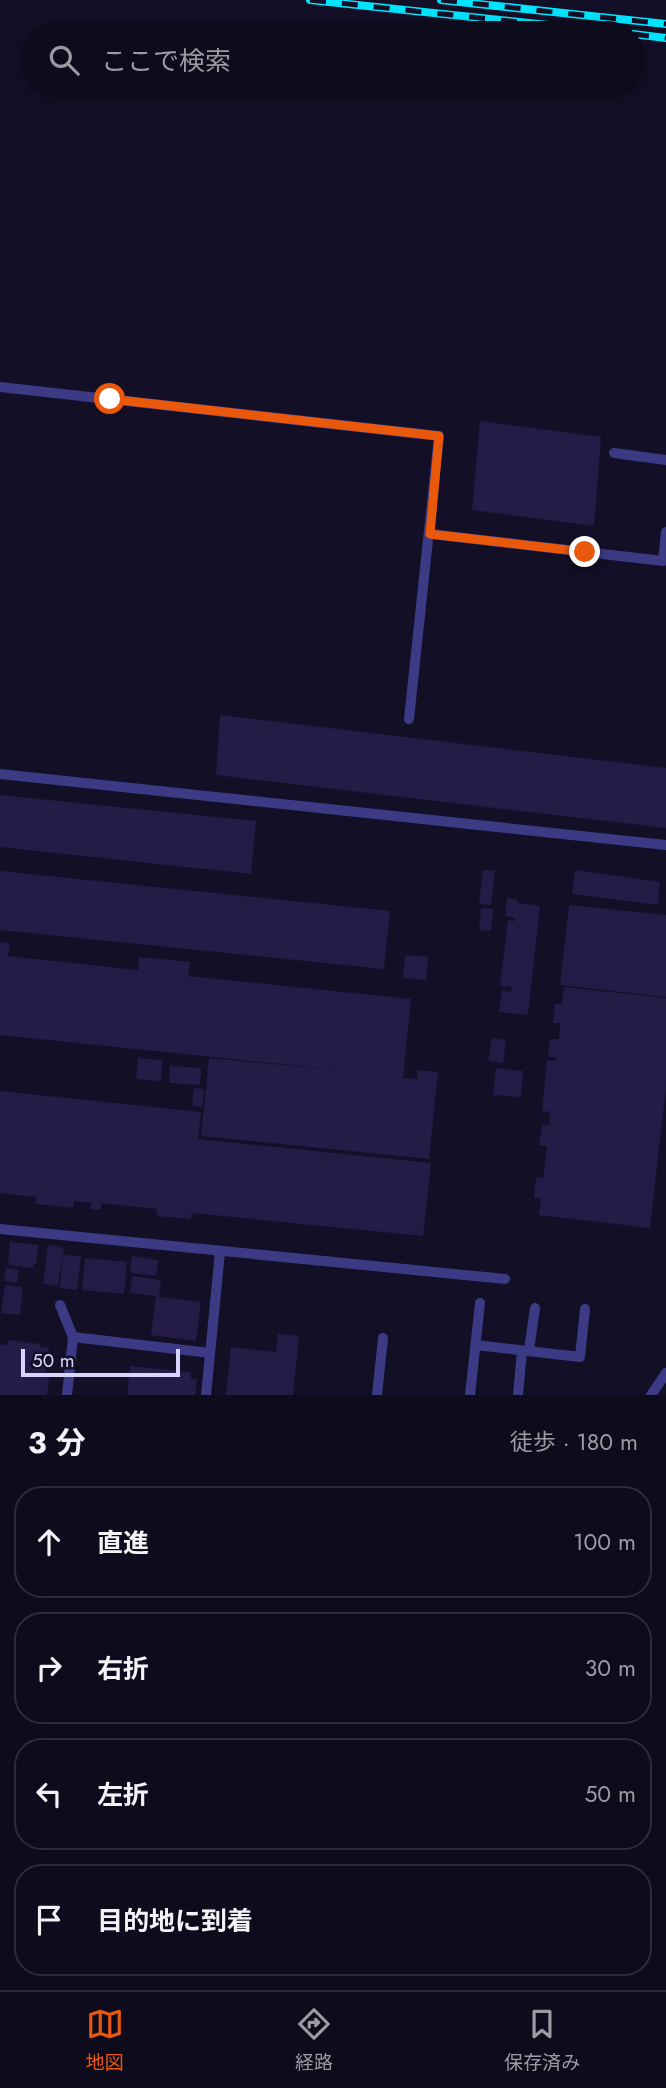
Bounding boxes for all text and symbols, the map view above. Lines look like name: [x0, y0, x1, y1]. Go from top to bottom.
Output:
search box: [21, 21, 645, 98]
icon: search: [45, 41, 83, 79]
text: ここで検索: [101, 42, 231, 80]
route start: [94, 383, 125, 414]
route end: [569, 536, 600, 567]
scale bar: [21, 1346, 180, 1378]
text: 50 m: [32, 1347, 75, 1374]
text: 3 分: [28, 1421, 86, 1464]
text: 徒歩 · 180 m: [510, 1425, 638, 1459]
icon: ahead: [30, 1523, 68, 1561]
text: 直進: [97, 1524, 149, 1562]
text: 100 m: [573, 1525, 636, 1559]
icon: right: [30, 1649, 68, 1687]
text: 右折: [97, 1650, 149, 1688]
text: 30 m: [585, 1651, 636, 1685]
icon: left: [30, 1775, 68, 1813]
text: 左折: [97, 1776, 149, 1814]
text: 50 m: [584, 1777, 636, 1811]
icon: arrive: [30, 1901, 68, 1939]
text: 目的地に到着: [97, 1902, 253, 1940]
tab: 地図: [86, 2005, 124, 2076]
tab: 経路: [295, 2005, 333, 2076]
tab: 保存済み: [504, 2005, 580, 2076]

